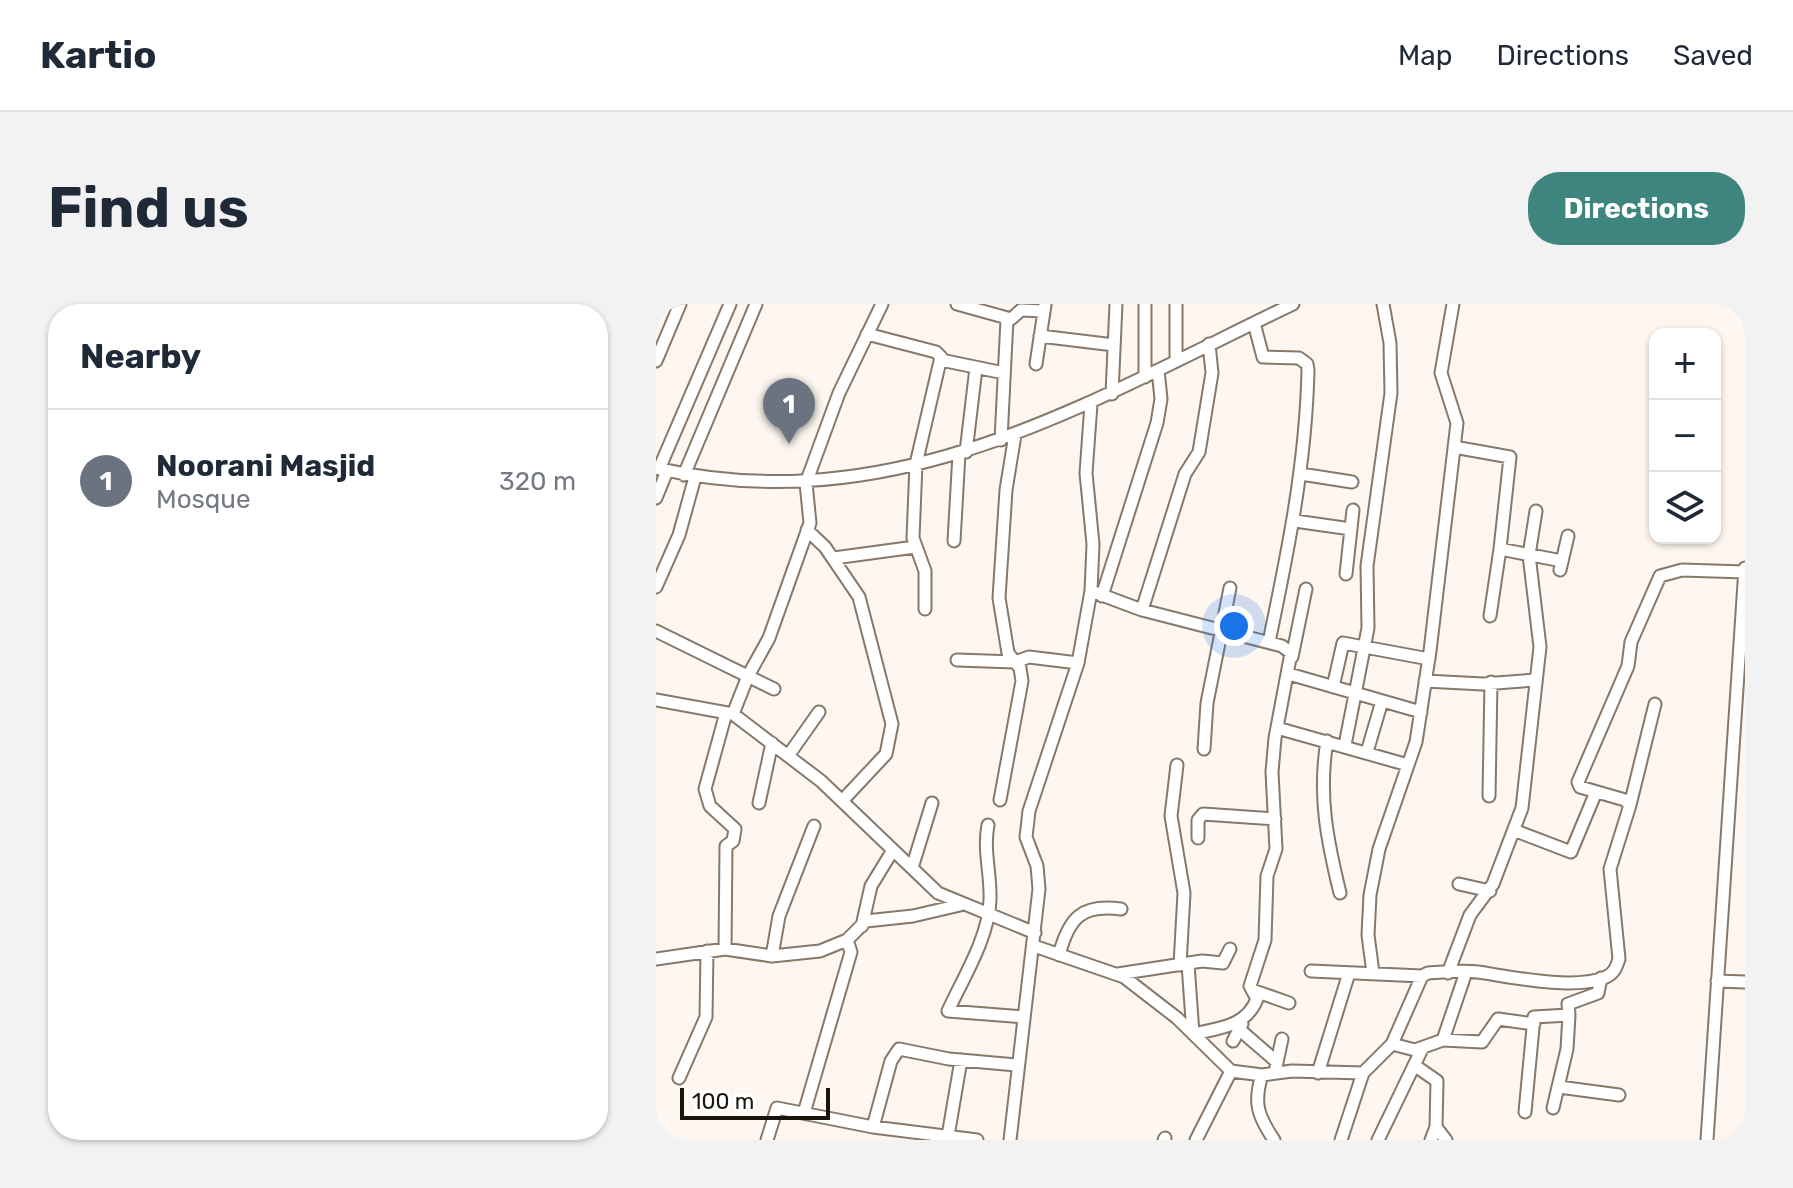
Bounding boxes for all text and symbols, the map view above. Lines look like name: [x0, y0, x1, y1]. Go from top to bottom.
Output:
text: Kartio: [40, 32, 156, 78]
text: Map: [1398, 39, 1452, 72]
text: Directions: [1496, 39, 1629, 72]
text: Saved: [1673, 39, 1753, 72]
button: Directions: [1528, 172, 1745, 245]
text: Find us: [48, 175, 249, 241]
map controls: [1649, 328, 1721, 544]
button: +: [1649, 328, 1721, 400]
text: Nearby: [80, 336, 201, 377]
pin: 1: [763, 378, 815, 444]
button: −: [1649, 400, 1721, 472]
text: Noorani Masjid: [156, 448, 375, 484]
text: 1: [100, 466, 112, 497]
text: 320 m: [499, 466, 576, 497]
button: layers: [1649, 472, 1721, 544]
text: Mosque: [156, 484, 251, 515]
your location: [1214, 606, 1254, 646]
scale bar: [680, 1084, 830, 1120]
text: 100 m: [692, 1088, 754, 1115]

